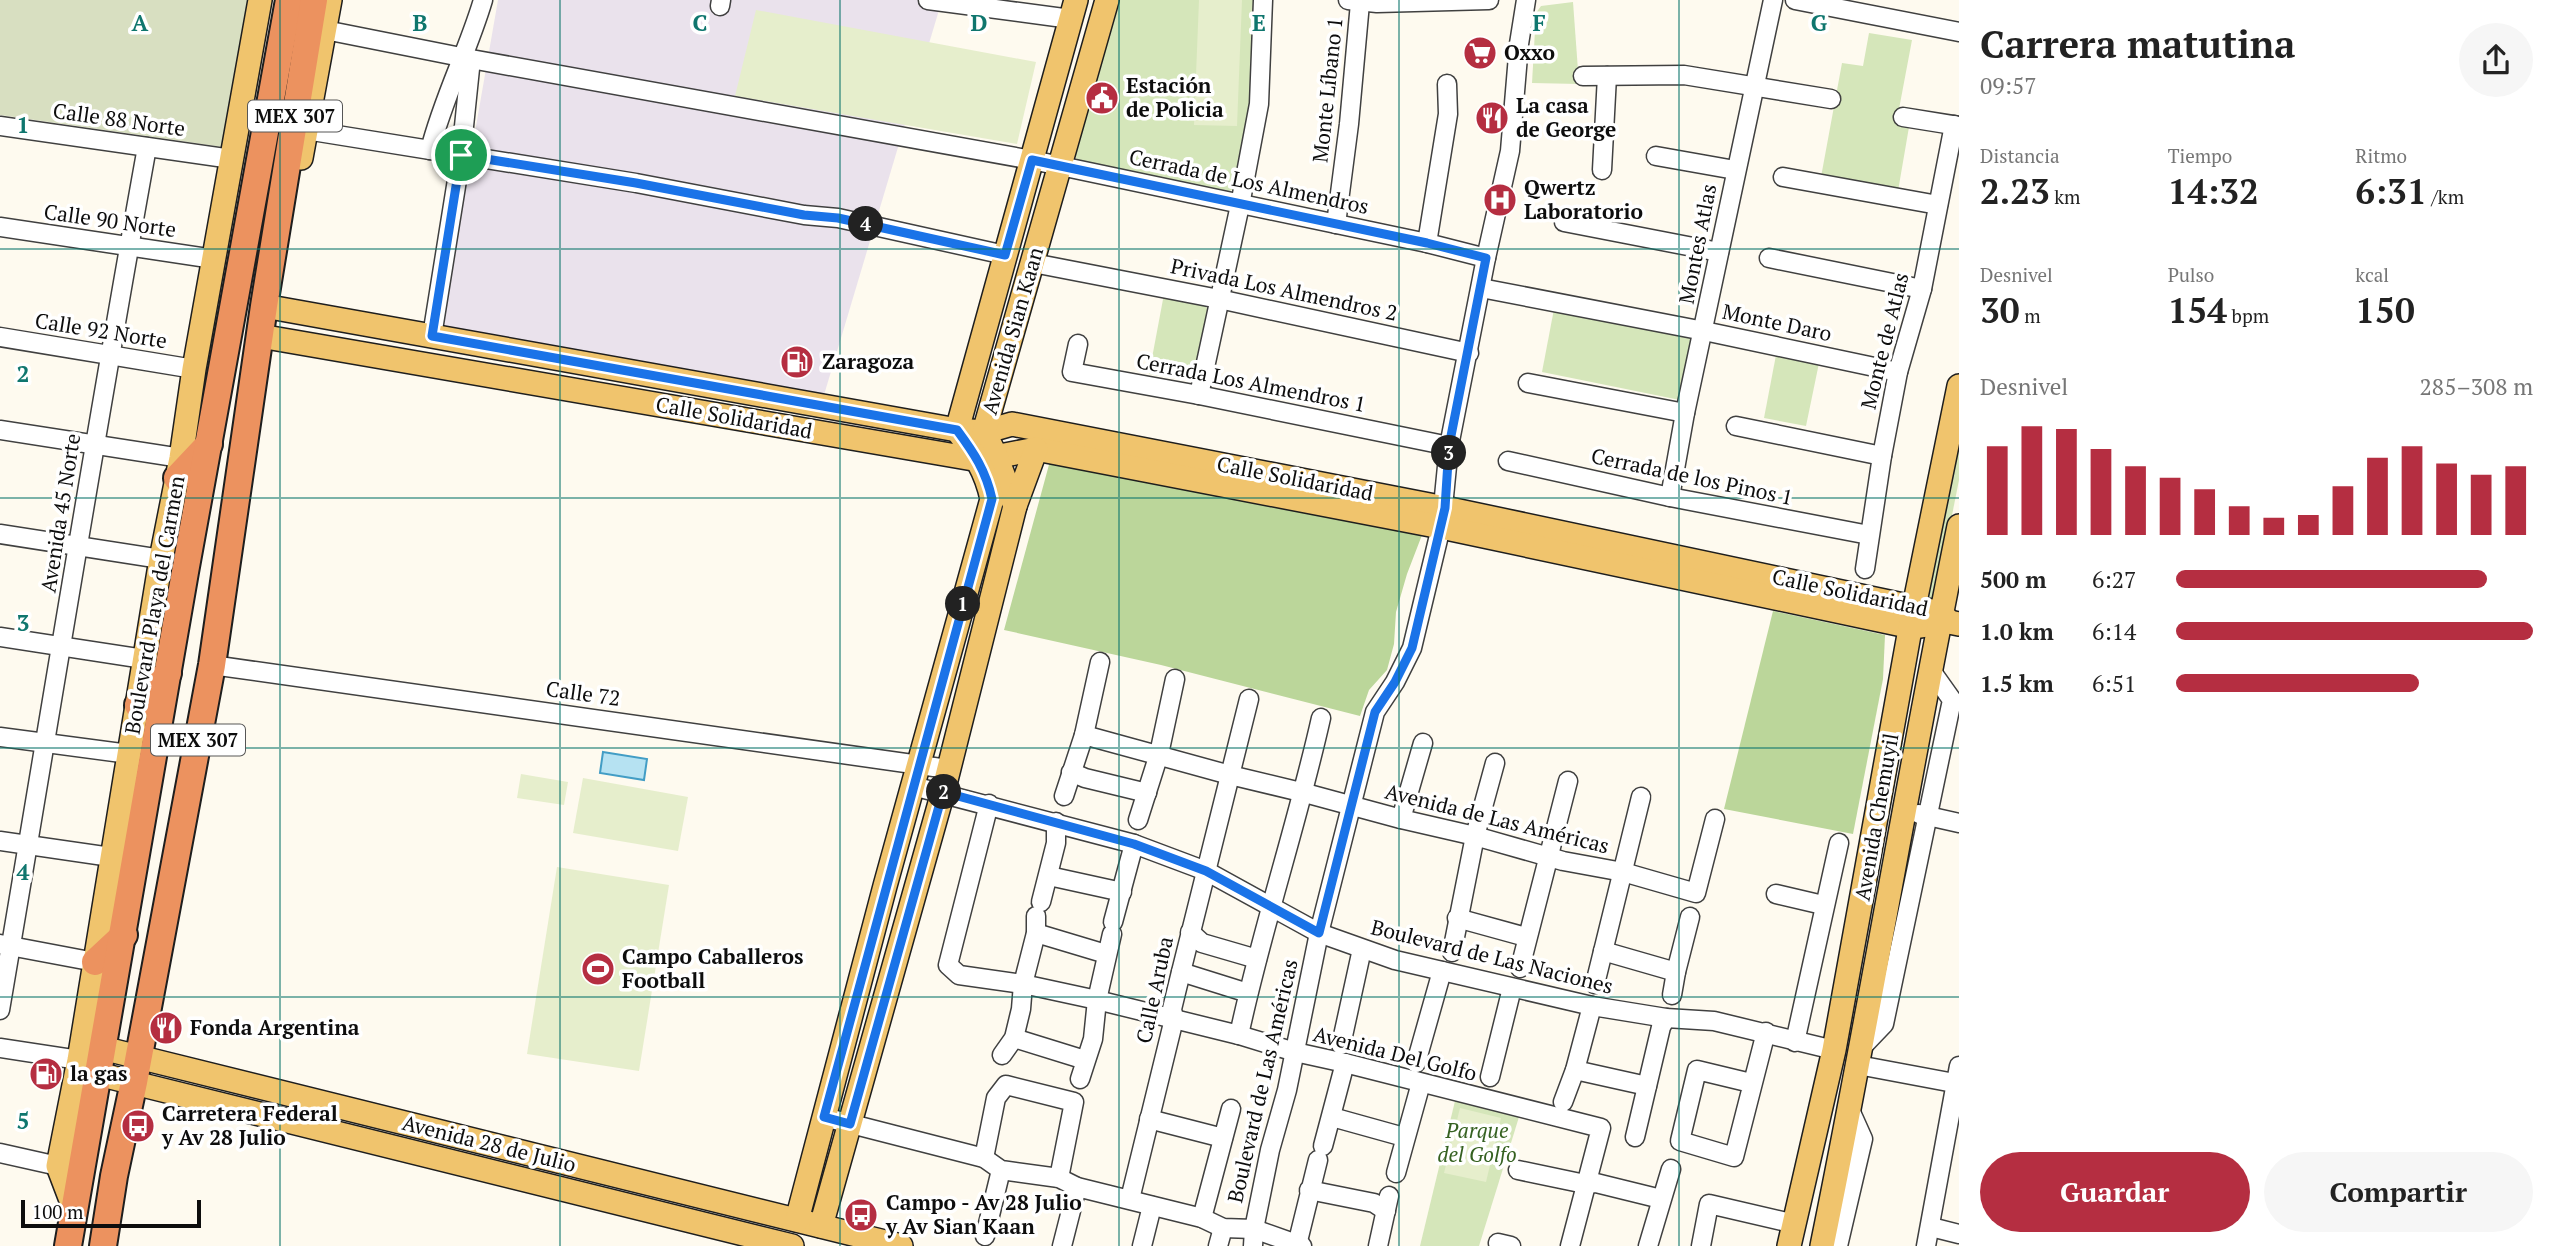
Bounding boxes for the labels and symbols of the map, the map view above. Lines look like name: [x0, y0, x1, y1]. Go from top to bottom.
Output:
text: A: [132, 7, 149, 38]
text: B: [413, 7, 428, 38]
text: C: [693, 7, 708, 38]
text: D: [971, 7, 988, 38]
text: E: [1252, 7, 1266, 38]
text: F: [1532, 7, 1546, 38]
text: G: [1811, 7, 1828, 38]
street label: Monte Líbano 1: [1305, 16, 1349, 164]
supermarket icon: Oxxo: [1461, 34, 1499, 72]
place label: Oxxo: [1504, 38, 1555, 66]
place label: Estación de Policia: [1126, 71, 1224, 123]
public building icon: Estación de Policia: [1083, 79, 1121, 117]
place label: La casa de George: [1516, 91, 1616, 143]
street label: Calle 88 Norte: [51, 96, 187, 142]
restaurant icon: La casa de George: [1473, 99, 1511, 137]
road number: MEX 307: [248, 100, 342, 132]
text: 1: [17, 109, 30, 140]
pin: [431, 125, 491, 185]
street label: Cerrada de Los Almendros: [1127, 142, 1372, 220]
place label: Qwertz Laboratorio: [1524, 173, 1643, 225]
hospital icon: Qwertz Laboratorio: [1481, 181, 1519, 219]
street label: Montes Atlas: [1672, 181, 1722, 306]
street label: Calle 90 Norte: [42, 197, 178, 243]
pin: 4: [848, 206, 884, 242]
street label: Avenida Sian Kaan: [975, 243, 1049, 418]
street label: Privada Los Almendros 2: [1168, 251, 1400, 327]
street label: Monte de Atlas: [1854, 270, 1915, 412]
street label: Monte Daro: [1720, 297, 1834, 347]
street label: Calle 92 Norte: [33, 306, 169, 354]
fuel station icon: Zaragoza: [778, 343, 816, 381]
street label: Cerrada Los Almendros 1: [1134, 346, 1368, 418]
place label: Zaragoza: [822, 347, 915, 375]
text: 2: [17, 358, 30, 389]
street label: Calle Solidaridad: [654, 389, 815, 445]
street label: Avenida 45 Norte: [34, 431, 86, 594]
pin: 3: [1432, 435, 1466, 470]
street label: Cerrada de los Pinos 1: [1589, 441, 1796, 511]
street label: Calle Solidaridad: [1215, 449, 1376, 507]
street label: Boulevard Playa del Carmen: [117, 473, 191, 736]
street label: Calle Solidaridad: [1770, 562, 1931, 622]
pin: 1: [946, 586, 981, 622]
text: 3: [17, 607, 30, 638]
street label: Calle 72: [544, 674, 622, 712]
road number: MEX 307: [151, 724, 245, 755]
street label: Avenida Chemuyil: [1847, 731, 1905, 903]
pin: 2: [926, 774, 962, 810]
street label: Avenida de Las Américas: [1382, 777, 1612, 859]
text: 4: [17, 856, 30, 887]
street label: Boulevard de Las Naciones: [1368, 912, 1616, 1000]
street label: Calle Aruba: [1129, 933, 1179, 1046]
place label: Campo Caballeros Football: [622, 942, 803, 994]
sports icon: Campo Caballeros Football: [579, 950, 617, 988]
street label: Boulevard de Las Américas: [1220, 956, 1304, 1205]
restaurant icon: Fonda Argentina: [147, 1009, 185, 1047]
place label: Fonda Argentina: [190, 1013, 360, 1041]
street label: Avenida Del Golfo: [1311, 1019, 1480, 1087]
fuel station icon: la gas: [27, 1055, 65, 1093]
place label: la gas: [70, 1059, 127, 1087]
place label: Carretera Federal y Av 28 Julio: [161, 1099, 338, 1151]
text: 5: [17, 1105, 30, 1136]
bus stop icon: Carretera Federal y Av 28 Julio: [119, 1107, 157, 1145]
street label: Avenida 28 de Julio: [399, 1108, 579, 1178]
park label: Parque del Golfo: [1437, 1116, 1517, 1168]
place label: Campo - Av 28 Julio y Av Sian Kaan: [885, 1188, 1082, 1240]
bus stop icon: Campo - Av 28 Julio y Av Sian Kaan: [842, 1196, 880, 1234]
scale bar: [21, 1197, 201, 1229]

